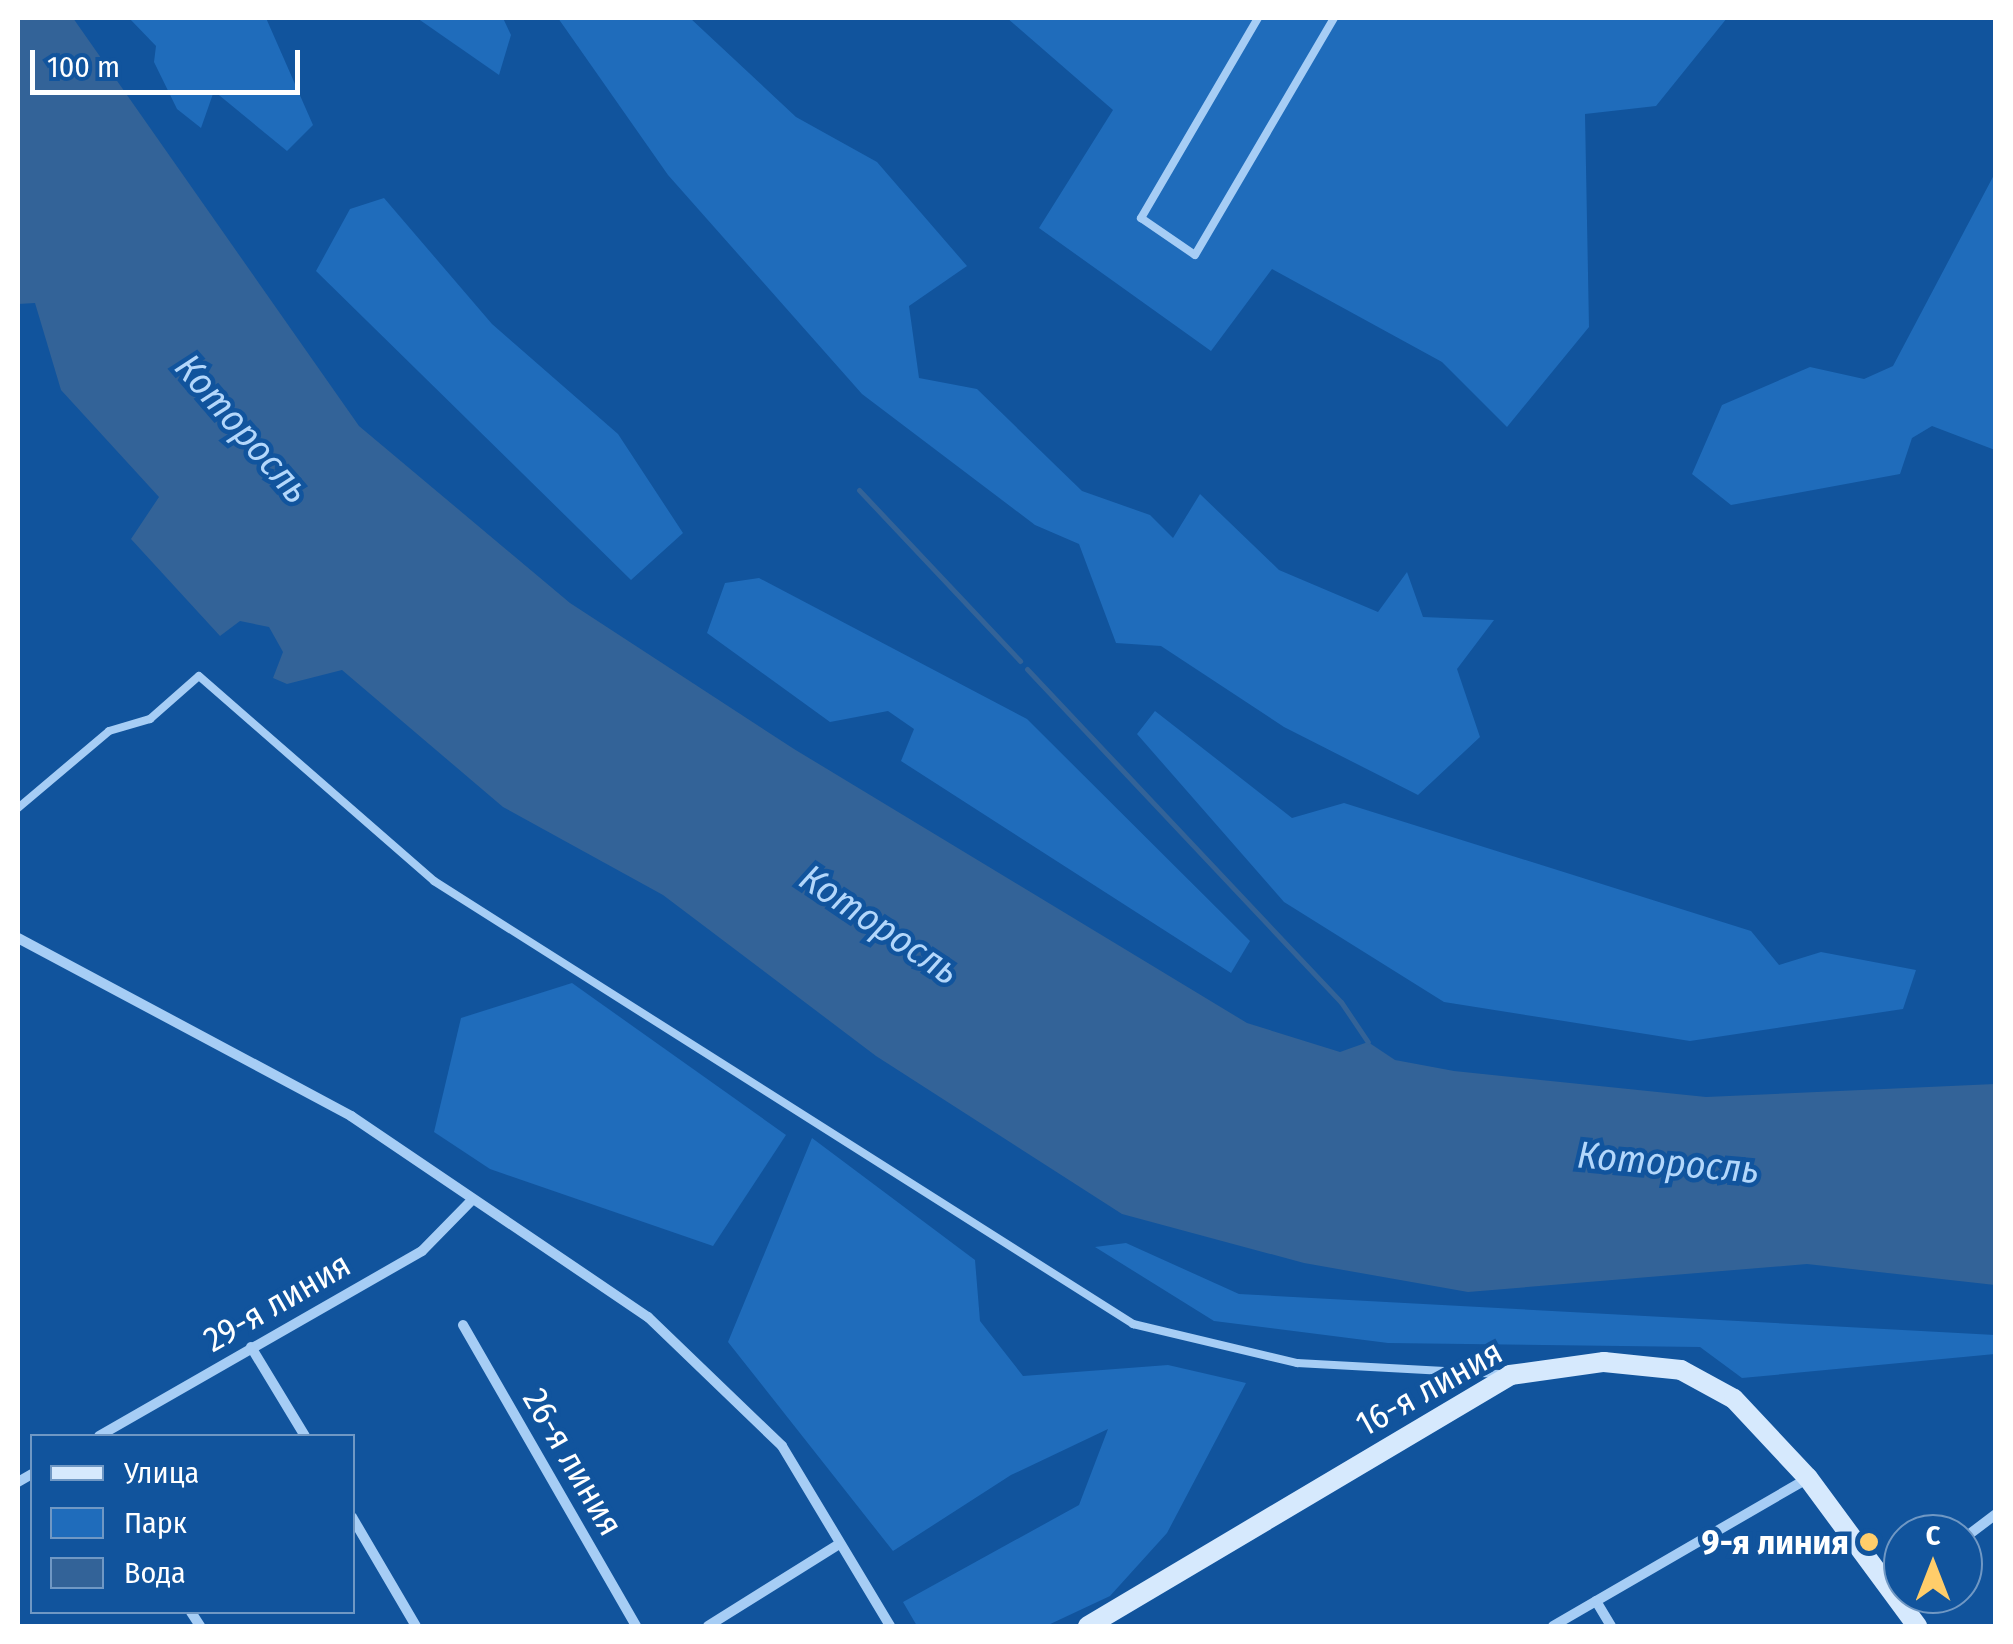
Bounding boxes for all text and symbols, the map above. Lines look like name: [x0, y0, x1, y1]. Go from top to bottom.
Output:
scale bar: [35, 30, 305, 92]
text: 100 m: [47, 49, 120, 85]
water label: Которосль: [165, 345, 319, 513]
water label: Которосль: [791, 855, 967, 995]
water label: Которосль: [1575, 1132, 1761, 1194]
street label: 29-я линия: [196, 1243, 358, 1361]
street label: 16-я линия: [1349, 1331, 1509, 1445]
street label: 26-я линия: [514, 1381, 632, 1543]
legend: [30, 1434, 355, 1614]
text: Улица: [124, 1455, 199, 1491]
text: Парк: [124, 1505, 187, 1541]
north arrow: [1883, 1514, 1983, 1614]
text: С: [1926, 1519, 1940, 1552]
place label: 9-я линия: [1702, 1521, 1849, 1563]
marker: 9-я линия: [1858, 1531, 1880, 1553]
text: Вода: [124, 1555, 186, 1591]

